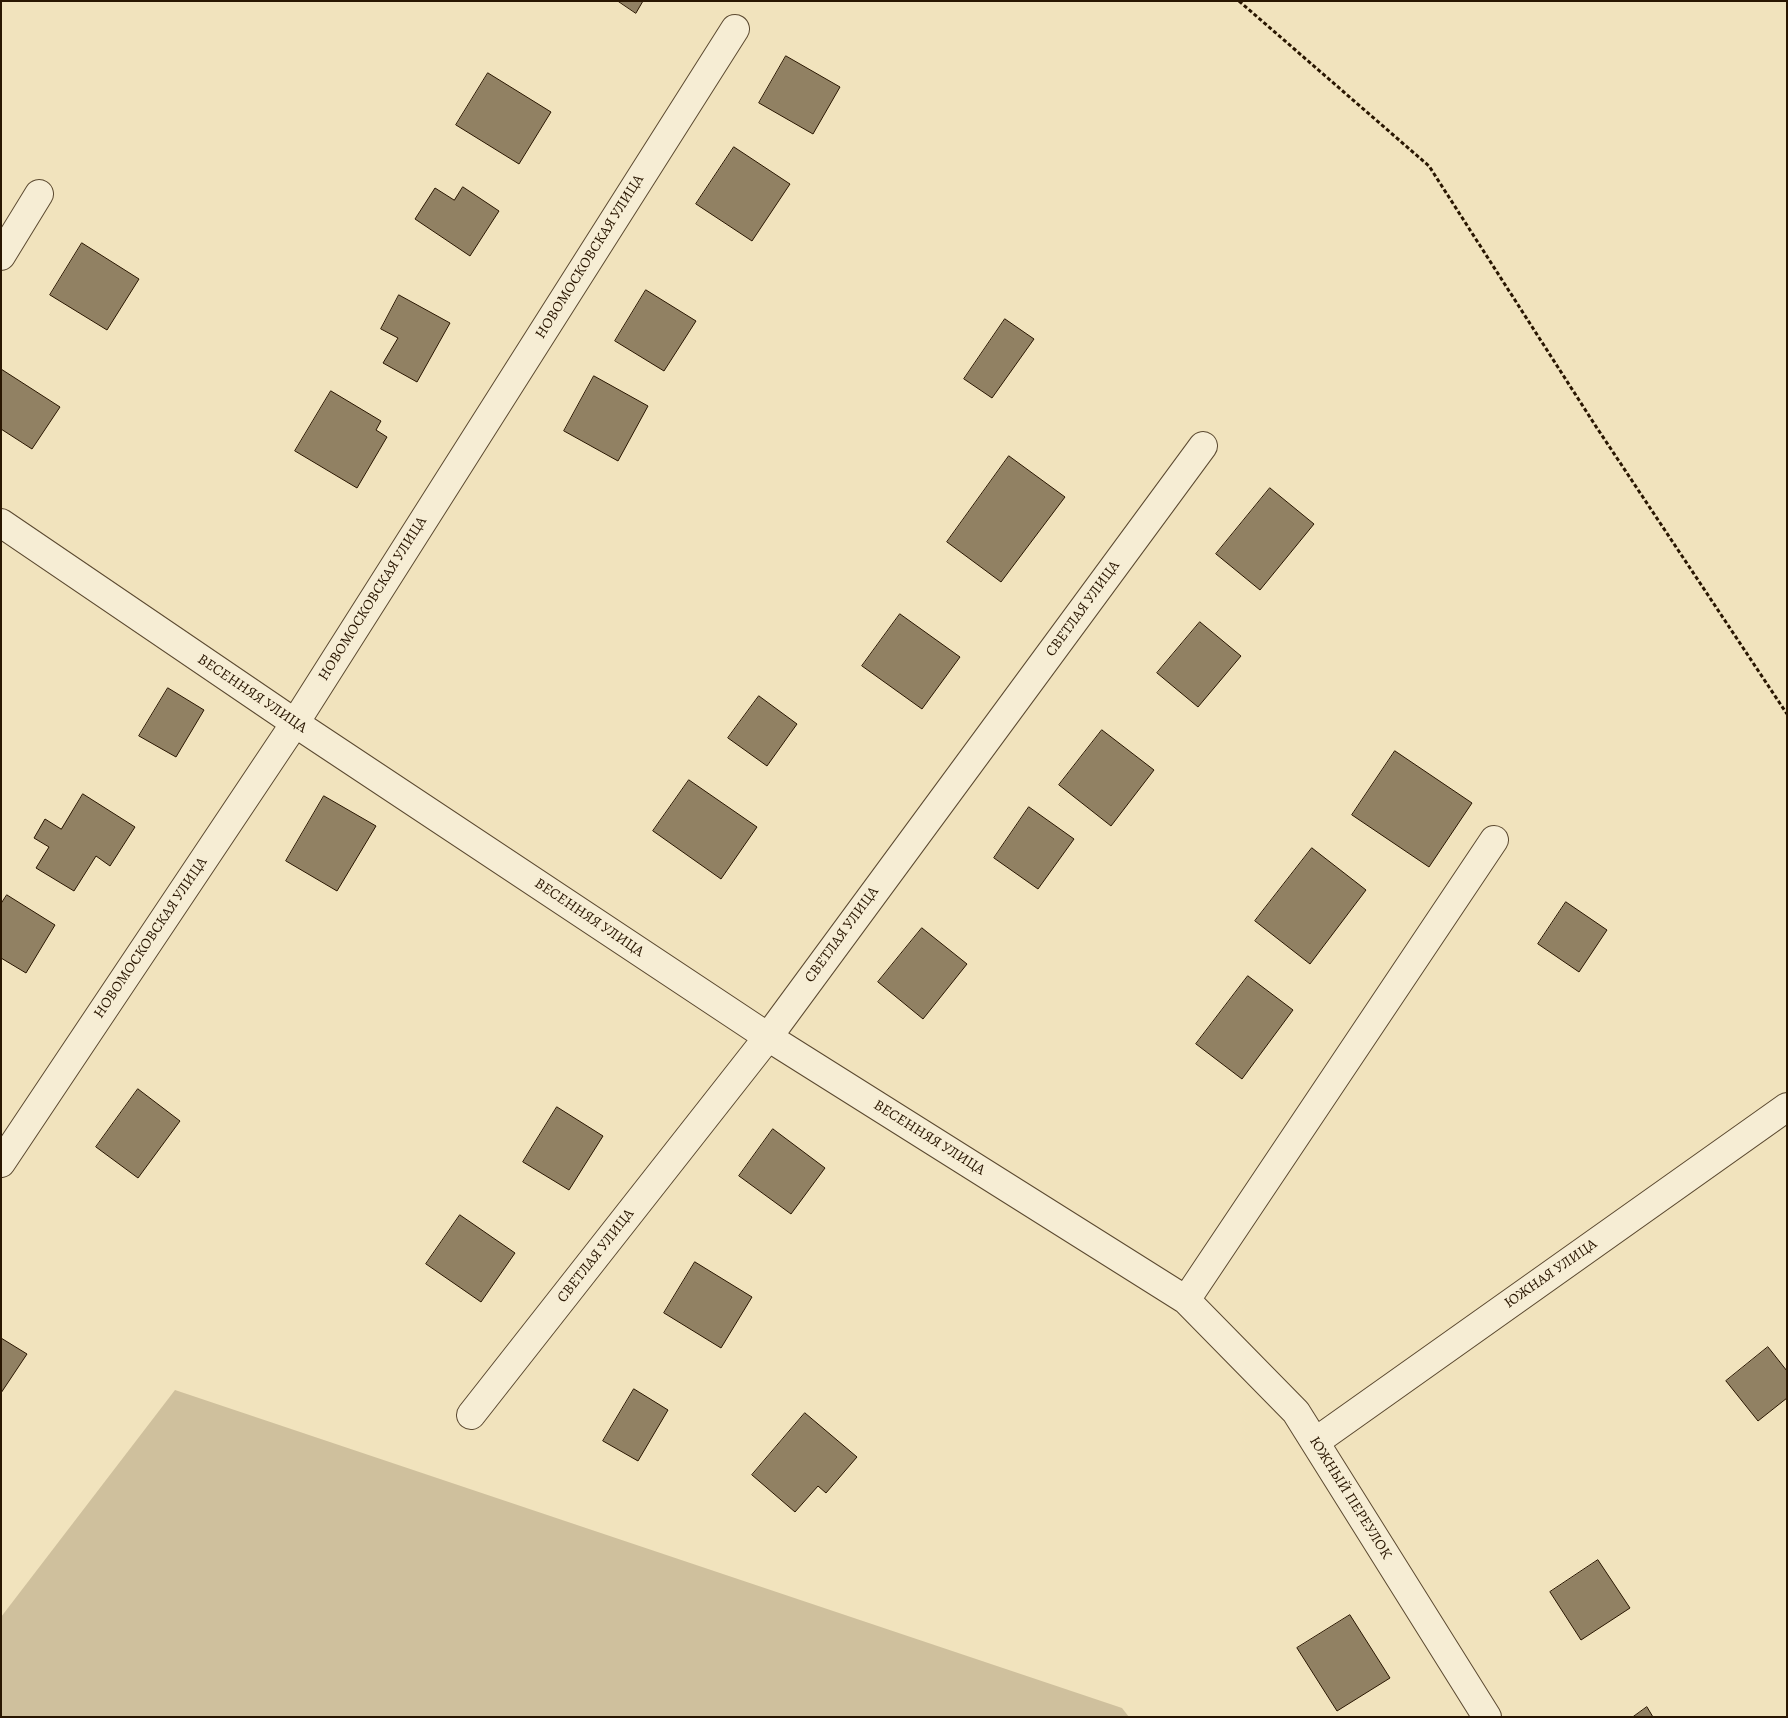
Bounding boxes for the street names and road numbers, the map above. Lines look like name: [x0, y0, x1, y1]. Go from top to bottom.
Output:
street label: НОВОМОСКОВСКАЯ УЛИЦА: [532, 172, 648, 342]
street label: НОВОМОСКОВСКАЯ УЛИЦА: [315, 514, 431, 684]
street label: СВЕТЛАЯ УЛИЦА: [1042, 558, 1124, 660]
street label: ВЕСЕННЯЯ УЛИЦА: [194, 651, 310, 737]
street label: НОВОМОСКОВСКАЯ УЛИЦА: [90, 854, 212, 1022]
street label: ВЕСЕННЯЯ УЛИЦА: [531, 875, 647, 961]
street label: СВЕТЛАЯ УЛИЦА: [801, 884, 883, 986]
street label: ВЕСЕННЯЯ УЛИЦА: [870, 1096, 988, 1180]
street label: СВЕТЛАЯ УЛИЦА: [554, 1205, 638, 1307]
street label: ЮЖНАЯ УЛИЦА: [1501, 1235, 1601, 1313]
street label: ЮЖНЫЙ ПЕРЕУЛОК: [1305, 1433, 1395, 1563]

